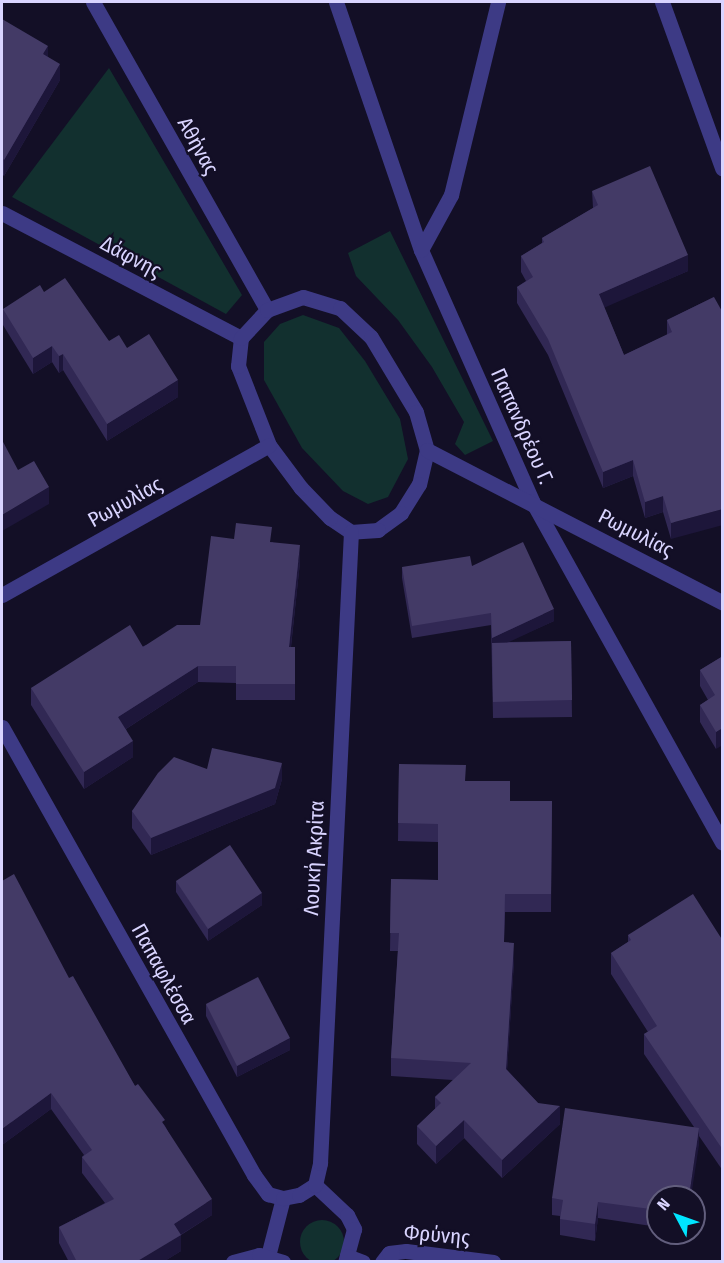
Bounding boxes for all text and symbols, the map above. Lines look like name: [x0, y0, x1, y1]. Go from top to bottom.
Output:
street label: Αθήνας: [172, 113, 224, 179]
street label: Δάφνης: [96, 231, 166, 283]
street label: Παπανδρέου Γ.: [485, 364, 559, 488]
street label: Ρωμυλίας: [83, 471, 167, 533]
street label: Ρωμυλίας: [594, 503, 678, 563]
street label: Λουκή Ακρίτα: [298, 800, 330, 916]
street label: Παπαφλέσσα: [126, 919, 202, 1029]
north arrow: [646, 1185, 706, 1245]
text: N: [653, 1194, 674, 1214]
street label: Φρύνης: [403, 1220, 471, 1250]

